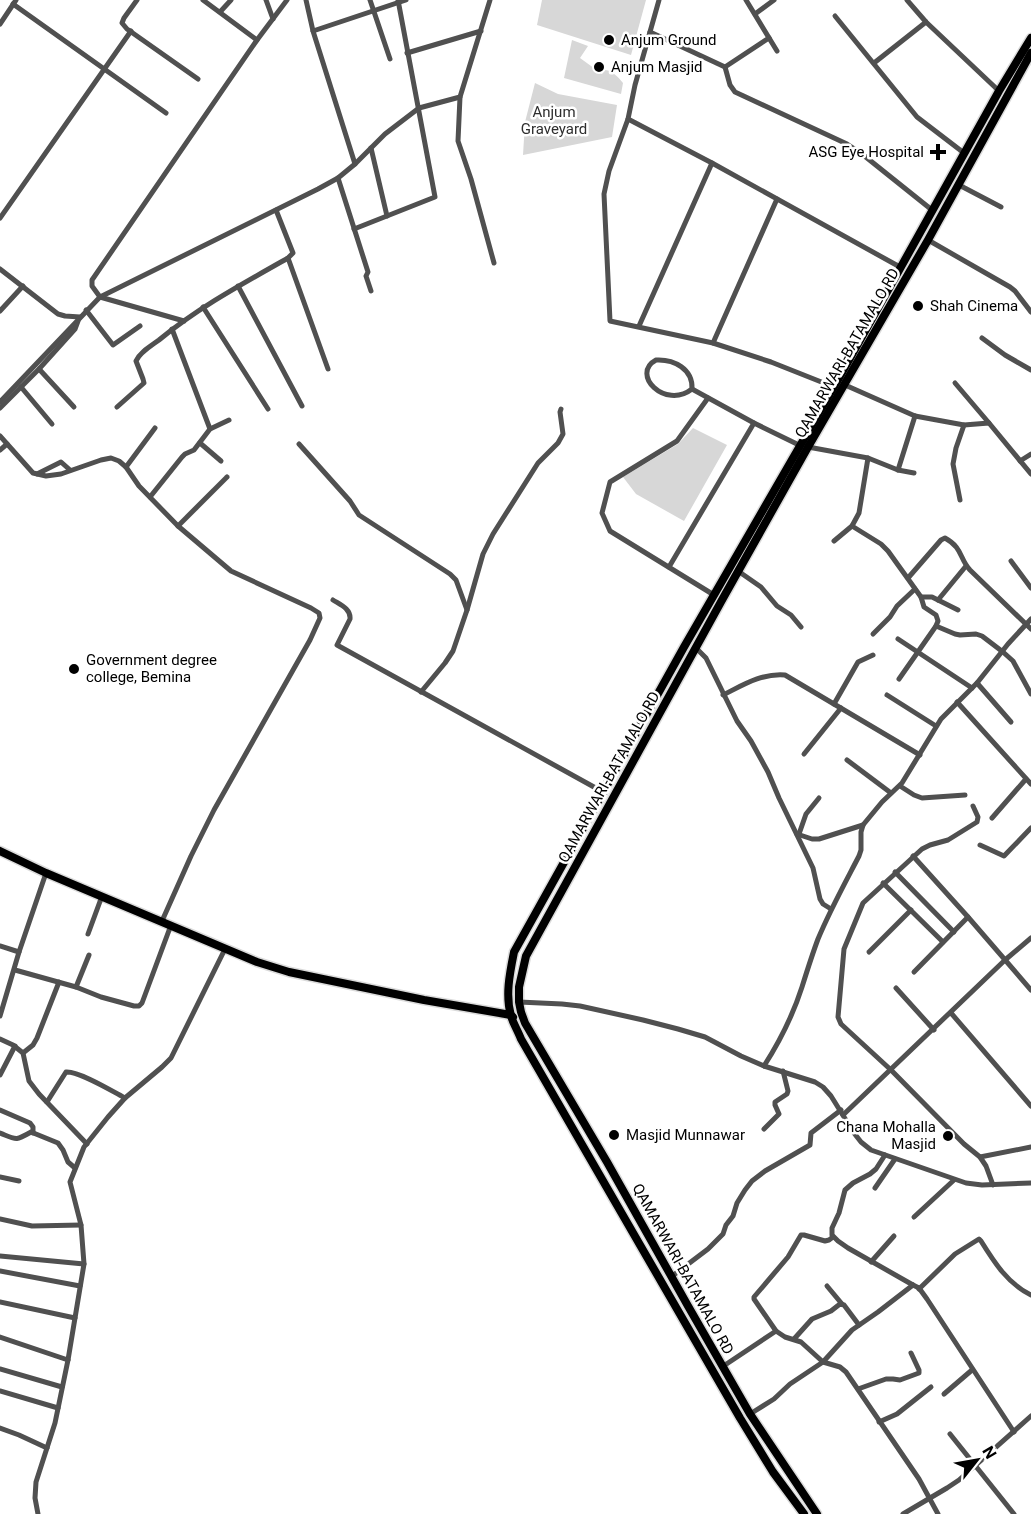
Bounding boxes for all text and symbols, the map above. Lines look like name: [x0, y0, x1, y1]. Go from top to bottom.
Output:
place label: Anjum Ground: [621, 31, 717, 49]
marker: Anjum Ground: [602, 33, 616, 47]
place label: Anjum Masjid: [611, 58, 703, 76]
marker: Anjum Masjid: [592, 60, 606, 74]
park label: Anjum Graveyard: [521, 103, 587, 138]
place label: ASG Eye Hospital: [809, 143, 924, 161]
marker: ASG Eye Hospital: [929, 143, 947, 161]
street label: QAMARWARI-BATAMALO RD: [791, 265, 903, 441]
place label: Shah Cinema: [930, 297, 1018, 315]
marker: Shah Cinema: [911, 299, 925, 313]
place label: Government degree college, Bemina: [86, 651, 217, 686]
marker: Government degree college, Bemina: [67, 662, 81, 676]
street label: QAMARWARI-BATAMALO RD: [554, 688, 664, 866]
place label: Chana Mohalla Masjid: [836, 1118, 936, 1153]
place label: Masjid Munnawar: [626, 1126, 745, 1144]
marker: Masjid Munnawar: [607, 1128, 621, 1142]
marker: Chana Mohalla Masjid: [941, 1129, 955, 1143]
street label: QAMARWARI-BATAMALO RD: [628, 1180, 738, 1358]
north arrow: [947, 1430, 1007, 1490]
text: N: [978, 1443, 1000, 1462]

